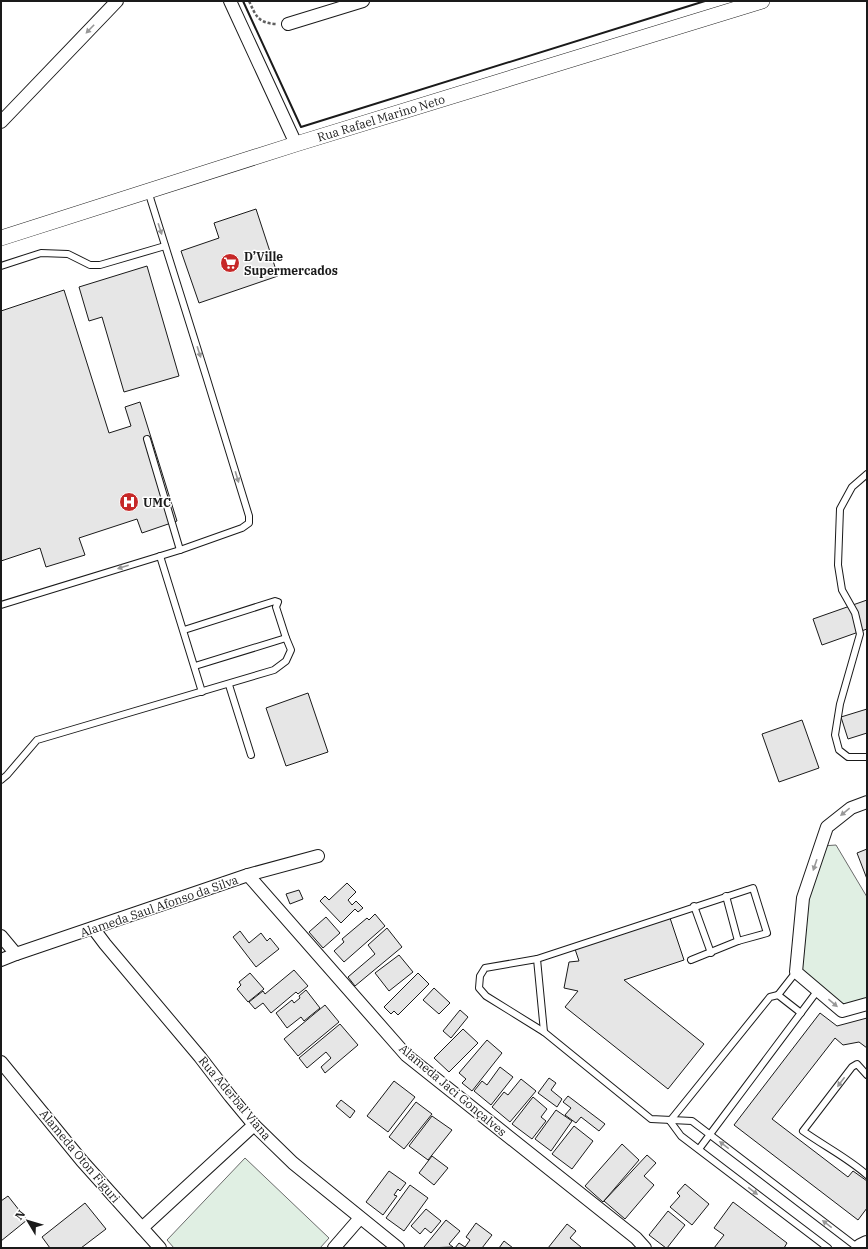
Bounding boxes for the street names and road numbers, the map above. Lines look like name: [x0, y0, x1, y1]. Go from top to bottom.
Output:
street label: Rua Rafael Marino Neto: [315, 91, 447, 145]
street label: Alameda Saul Afonso da Silva: [78, 872, 240, 940]
street label: Alameda Jaci Gonçalves: [396, 1041, 510, 1139]
street label: Rua Aderbal Viana: [196, 1053, 275, 1143]
street label: Alameda Oton Figuri: [37, 1106, 123, 1206]

